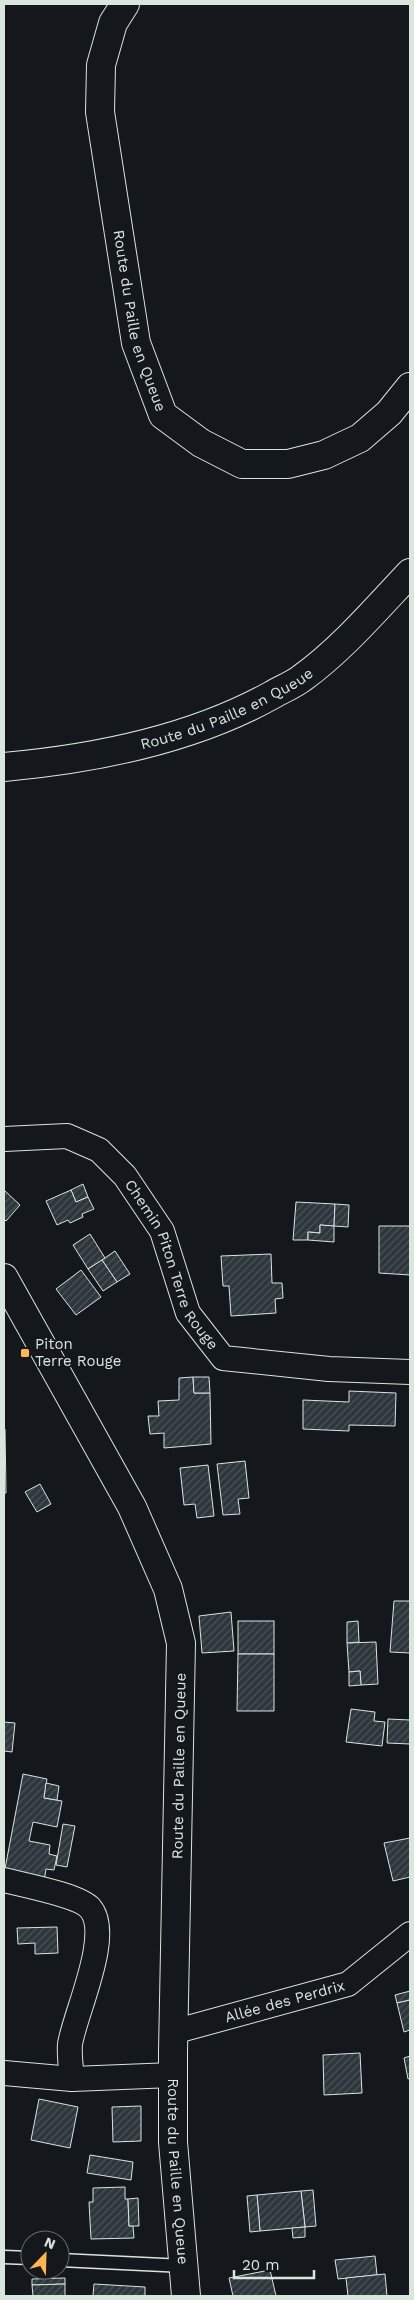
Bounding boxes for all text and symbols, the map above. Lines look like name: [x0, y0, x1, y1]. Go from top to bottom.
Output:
street label: Route du Paille en Queue: [110, 229, 170, 414]
street label: Route du Paille en Queue: [139, 664, 317, 753]
street label: Chemin Piton Terre Rouge: [121, 1176, 222, 1353]
place label: Piton Terre Rouge: [35, 1335, 121, 1370]
marker: Piton Terre Rouge: [19, 1347, 31, 1359]
street label: Route du Paille en Queue: [168, 1673, 190, 1859]
street label: Allée des Perdrix: [223, 1976, 347, 2026]
street label: Route du Paille en Queue: [164, 2078, 192, 2265]
north arrow: [20, 2230, 70, 2280]
text: N: [42, 2234, 58, 2252]
scale bar: [234, 2248, 314, 2280]
text: 20 m: [242, 2256, 280, 2274]

